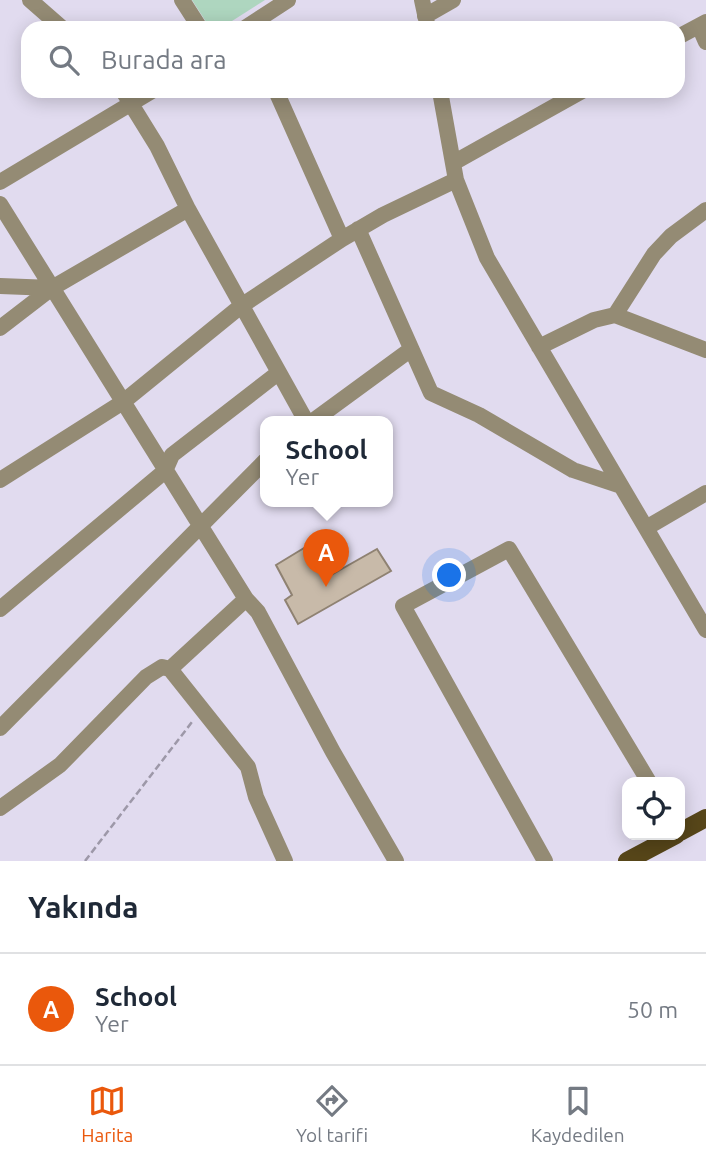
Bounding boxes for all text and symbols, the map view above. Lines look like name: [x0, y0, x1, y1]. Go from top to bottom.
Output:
search box: [21, 21, 685, 98]
icon: search: [45, 41, 83, 79]
text: Burada ara: [101, 45, 227, 74]
popup: [260, 416, 393, 507]
text: School: [286, 435, 367, 464]
text: Yer: [286, 464, 319, 489]
pin: A: [303, 529, 349, 587]
your location: [432, 558, 466, 592]
map controls: [622, 777, 685, 840]
button: locate: [622, 777, 685, 840]
text: Yakında: [28, 890, 139, 924]
text: School: [95, 982, 177, 1011]
text: A: [43, 997, 59, 1022]
text: 50 m: [627, 997, 678, 1022]
text: Yer: [95, 1011, 129, 1036]
tab: Harita: [81, 1082, 133, 1146]
tab: Yol tarifi: [296, 1082, 368, 1146]
tab: Kaydedilen: [531, 1082, 625, 1146]

